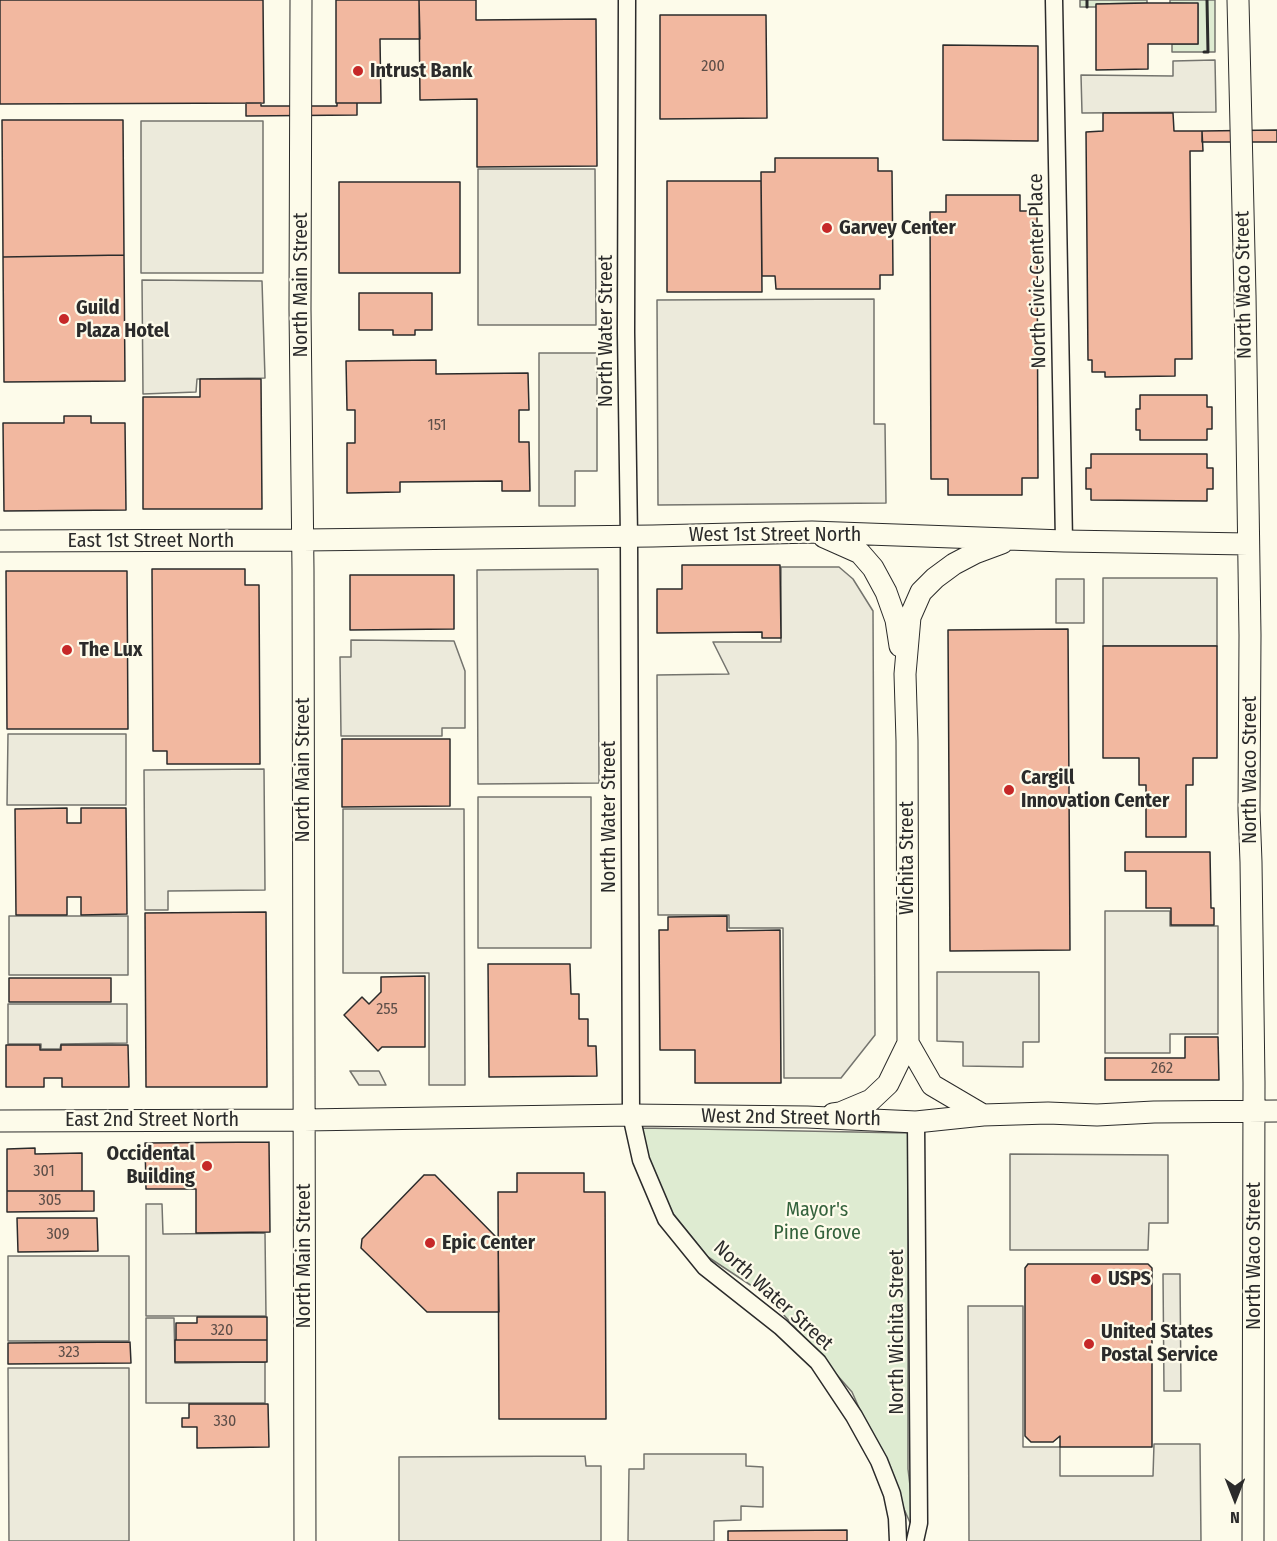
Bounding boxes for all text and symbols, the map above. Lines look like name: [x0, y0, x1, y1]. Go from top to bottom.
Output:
house number: 200: [701, 57, 725, 77]
place label: Intrust Bank: [370, 59, 472, 83]
marker: Intrust Bank: [351, 64, 365, 78]
street label: North Civic Center Place: [1024, 173, 1052, 369]
street label: North Waco Street: [1231, 211, 1257, 359]
street label: North Main Street: [289, 213, 313, 357]
place label: Garvey Center: [839, 216, 956, 240]
marker: Garvey Center: [820, 221, 834, 235]
street label: North Water Street: [594, 255, 618, 407]
place label: Guild Plaza Hotel: [76, 296, 169, 343]
marker: Guild Plaza Hotel: [57, 312, 71, 326]
house number: 151: [427, 416, 447, 436]
street label: West 1st Street North: [689, 523, 861, 547]
street label: East 1st Street North: [68, 529, 234, 553]
place label: The Lux: [79, 638, 142, 662]
marker: The Lux: [60, 643, 74, 657]
street label: North Waco Street: [1238, 696, 1262, 844]
street label: North Main Street: [291, 698, 315, 842]
street label: North Water Street: [597, 741, 621, 893]
place label: Cargill Innovation Center: [1021, 766, 1169, 813]
marker: Cargill Innovation Center: [1002, 783, 1016, 797]
street label: Wichita Street: [895, 801, 919, 915]
house number: 255: [376, 1000, 398, 1020]
house number: 262: [1151, 1059, 1173, 1079]
street label: West 2nd Street North: [701, 1104, 881, 1132]
street label: East 2nd Street North: [65, 1108, 239, 1132]
place label: Occidental Building: [107, 1142, 195, 1189]
marker: Occidental Building: [200, 1159, 214, 1173]
house number: 301: [33, 1162, 55, 1182]
street label: North Waco Street: [1242, 1182, 1266, 1330]
street label: North Main Street: [292, 1184, 316, 1328]
house number: 305: [39, 1191, 61, 1211]
park label: Mayor's Pine Grove: [773, 1198, 861, 1245]
house number: 309: [46, 1225, 70, 1245]
place label: Epic Center: [442, 1231, 535, 1255]
marker: Epic Center: [423, 1236, 437, 1250]
street label: North Water Street: [708, 1236, 838, 1356]
street label: North Wichita Street: [885, 1249, 909, 1415]
place label: USPS: [1108, 1267, 1151, 1291]
marker: USPS: [1089, 1272, 1103, 1286]
place label: United States Postal Service: [1101, 1320, 1218, 1367]
house number: 320: [211, 1321, 233, 1341]
marker: United States Postal Service: [1082, 1337, 1096, 1351]
house number: 323: [58, 1343, 80, 1363]
house number: 330: [214, 1412, 236, 1432]
north arrow: [1205, 1469, 1265, 1529]
text: N: [1230, 1508, 1240, 1527]

